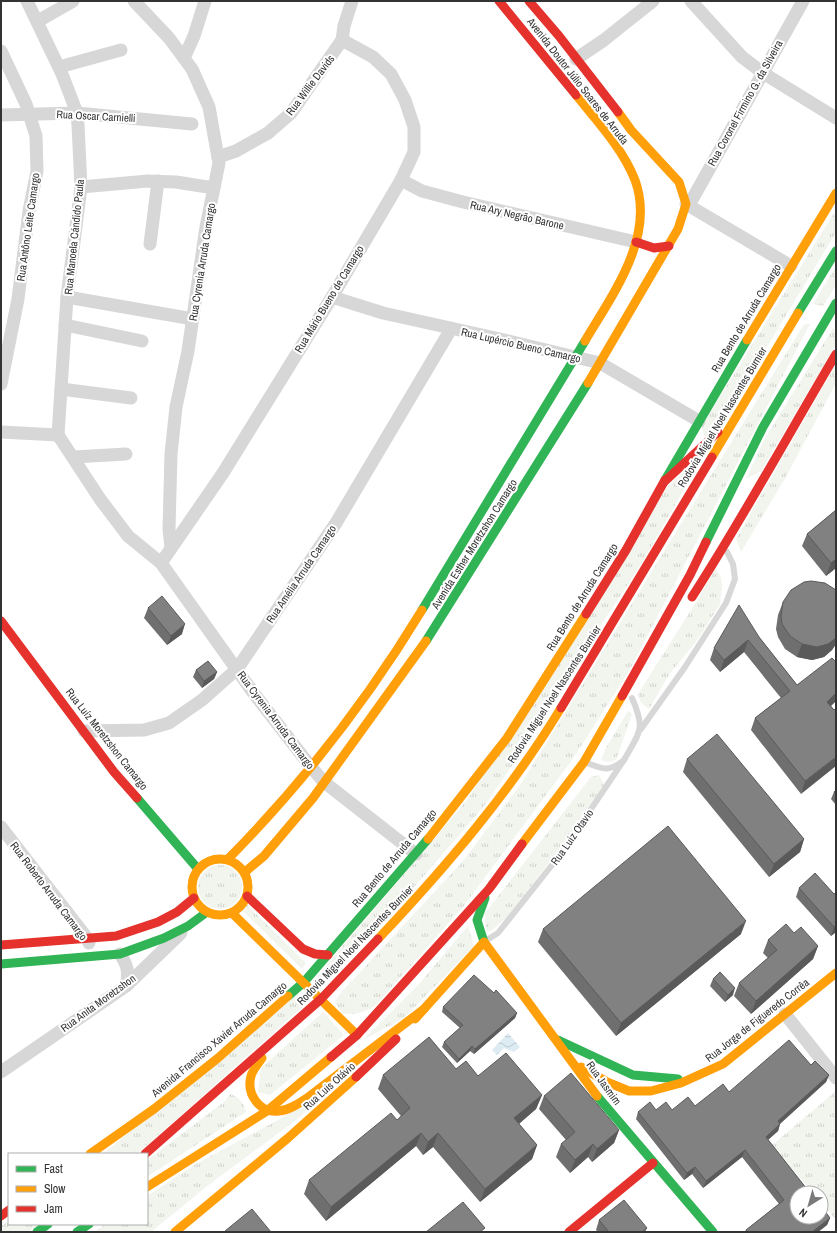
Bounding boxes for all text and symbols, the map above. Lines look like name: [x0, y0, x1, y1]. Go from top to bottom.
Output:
street label: Avenida Doutor Júlio Soares de Arruda: [524, 14, 632, 147]
street label: Rua Coronel Firmino G. da Silveira: [704, 38, 786, 168]
street label: Rua Willie Davids: [283, 52, 338, 118]
street label: Rua Oscar Carnielli: [56, 107, 136, 125]
street label: Rua Antôno Leite Camargo: [13, 172, 43, 282]
street label: Rua Manoela Cándido Paula: [61, 179, 87, 295]
street label: Rua Ary Negrão Barone: [469, 197, 565, 233]
street label: Rua Cyrenia Arruda Camargo: [186, 202, 218, 322]
street label: Rua Mário Bueno de Camargo: [291, 243, 367, 355]
street label: Rua Bento de Arruda Camargo: [708, 261, 784, 375]
street label: Rua Lupércio Bueno Camargo: [460, 324, 582, 366]
street label: Rodovia Miguel Noel Nascentes Burnier: [674, 344, 770, 490]
street label: Avenida Esther Moretzshon Camargo: [428, 476, 520, 612]
street label: Rua Amélia Arruda Camargo: [263, 522, 339, 626]
street label: Rua Bento de Arruda Camargo: [543, 541, 621, 653]
street label: Rodovia Miguel Noel Nascentes Burnier: [504, 622, 604, 766]
street label: Rua Cyrenia Arruda Camargo: [235, 668, 317, 772]
street label: Rua Luíz Moretzshon Camargo: [63, 685, 151, 793]
street label: Rua Bento de Arruda Camargo: [349, 806, 439, 910]
street label: Rua Luiz Otavio: [548, 806, 596, 868]
street label: Rua Roberto Arruda Camargo: [7, 839, 91, 943]
street label: Rodovia Miguel Noel Nascentes Burnier: [294, 882, 416, 1008]
street label: Rua Anita Moretzshon: [58, 971, 138, 1035]
street label: Rua Jorge de Figueredo Corrêa: [702, 975, 812, 1065]
street label: Avenida Francisco Xavier Arruda Camargo: [148, 978, 289, 1100]
street label: Rua Jasmim: [583, 1058, 625, 1108]
street label: Rua Luis Otávio: [300, 1059, 358, 1113]
legend: [8, 1153, 148, 1225]
text: Fast: [44, 1161, 63, 1177]
text: Slow: [44, 1181, 66, 1197]
north arrow: [789, 1185, 829, 1225]
text: Jam: [44, 1201, 63, 1217]
text: N: [796, 1205, 810, 1221]

